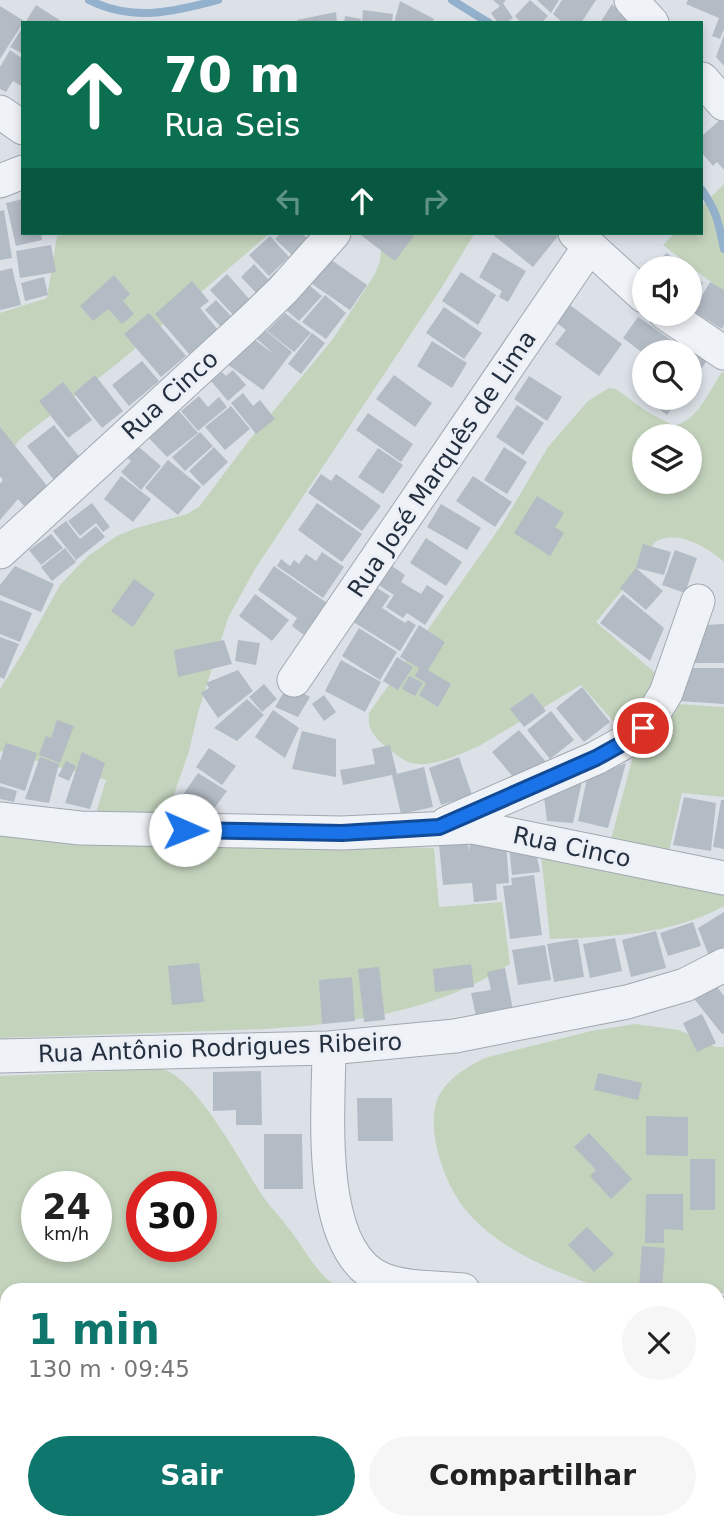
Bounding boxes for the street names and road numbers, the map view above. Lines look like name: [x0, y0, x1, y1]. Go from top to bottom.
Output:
street label: Rua José Marquês de Lima: [342, 325, 542, 603]
street label: Rua Cinco: [116, 345, 224, 445]
street label: Rua Cinco: [511, 821, 633, 873]
street label: Rua Antônio Rodrigues Ribeiro: [37, 1028, 403, 1068]

